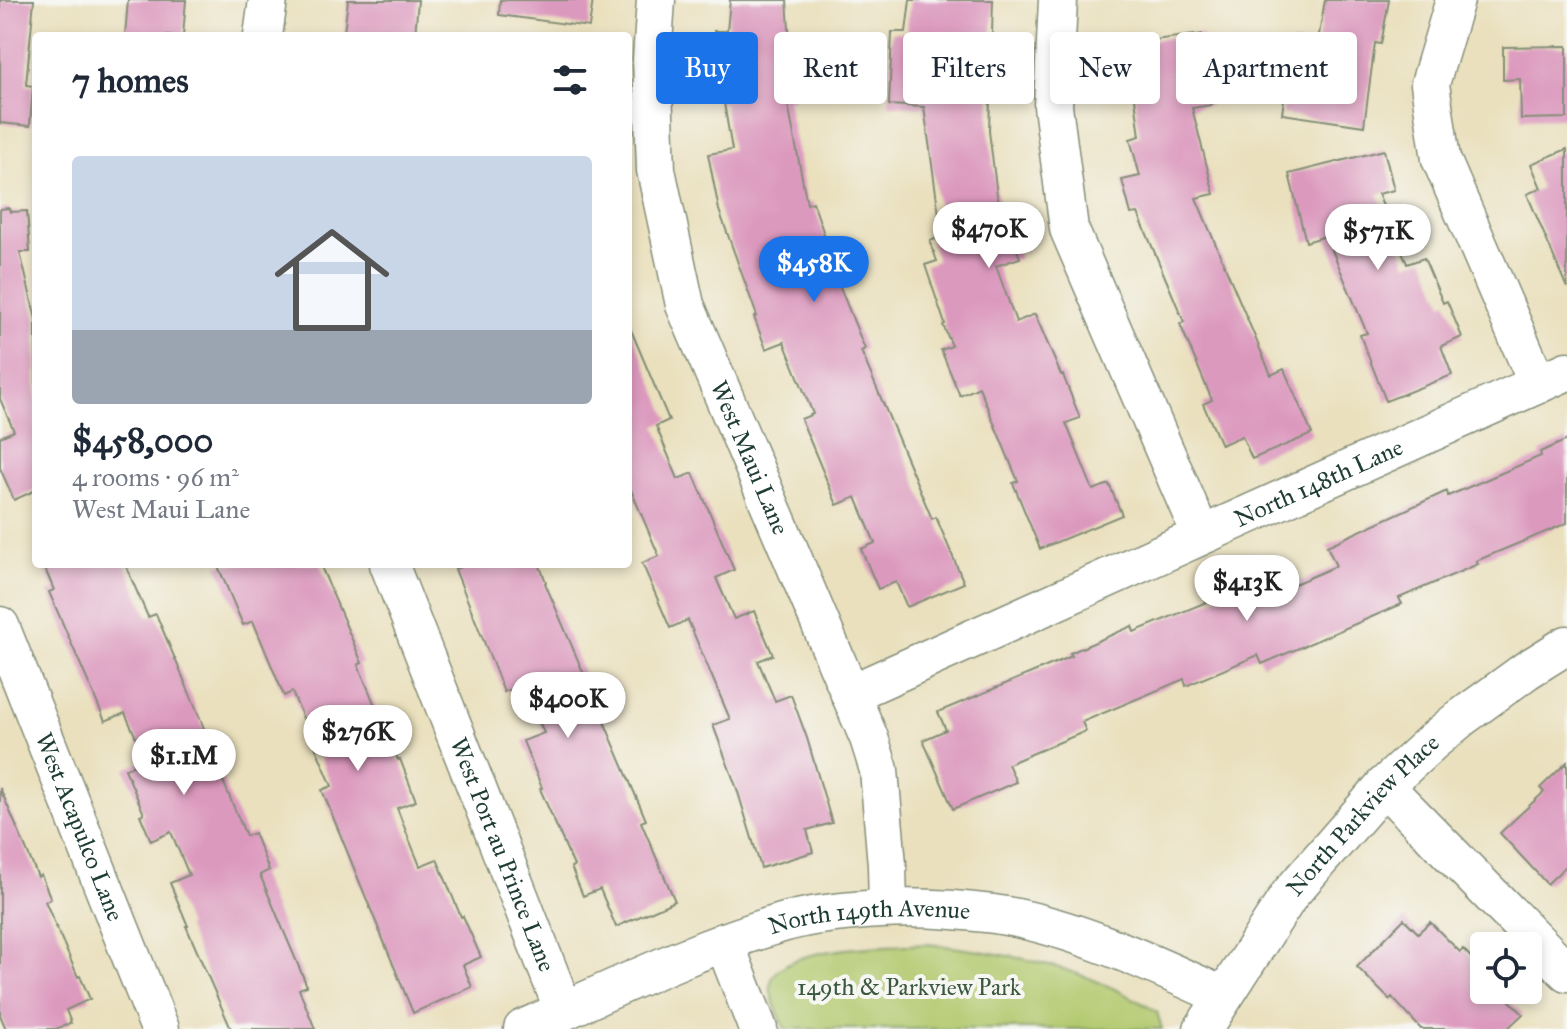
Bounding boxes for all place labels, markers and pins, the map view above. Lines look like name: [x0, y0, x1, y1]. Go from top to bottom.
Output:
pin: $470K: [933, 202, 1045, 270]
pin: $571K: [1322, 204, 1434, 272]
pin: $458K: [758, 236, 870, 304]
pin: $413K: [1191, 555, 1303, 623]
pin: $400K: [512, 672, 624, 740]
pin: $276K: [302, 705, 414, 773]
pin: $1.1M: [128, 729, 240, 797]

